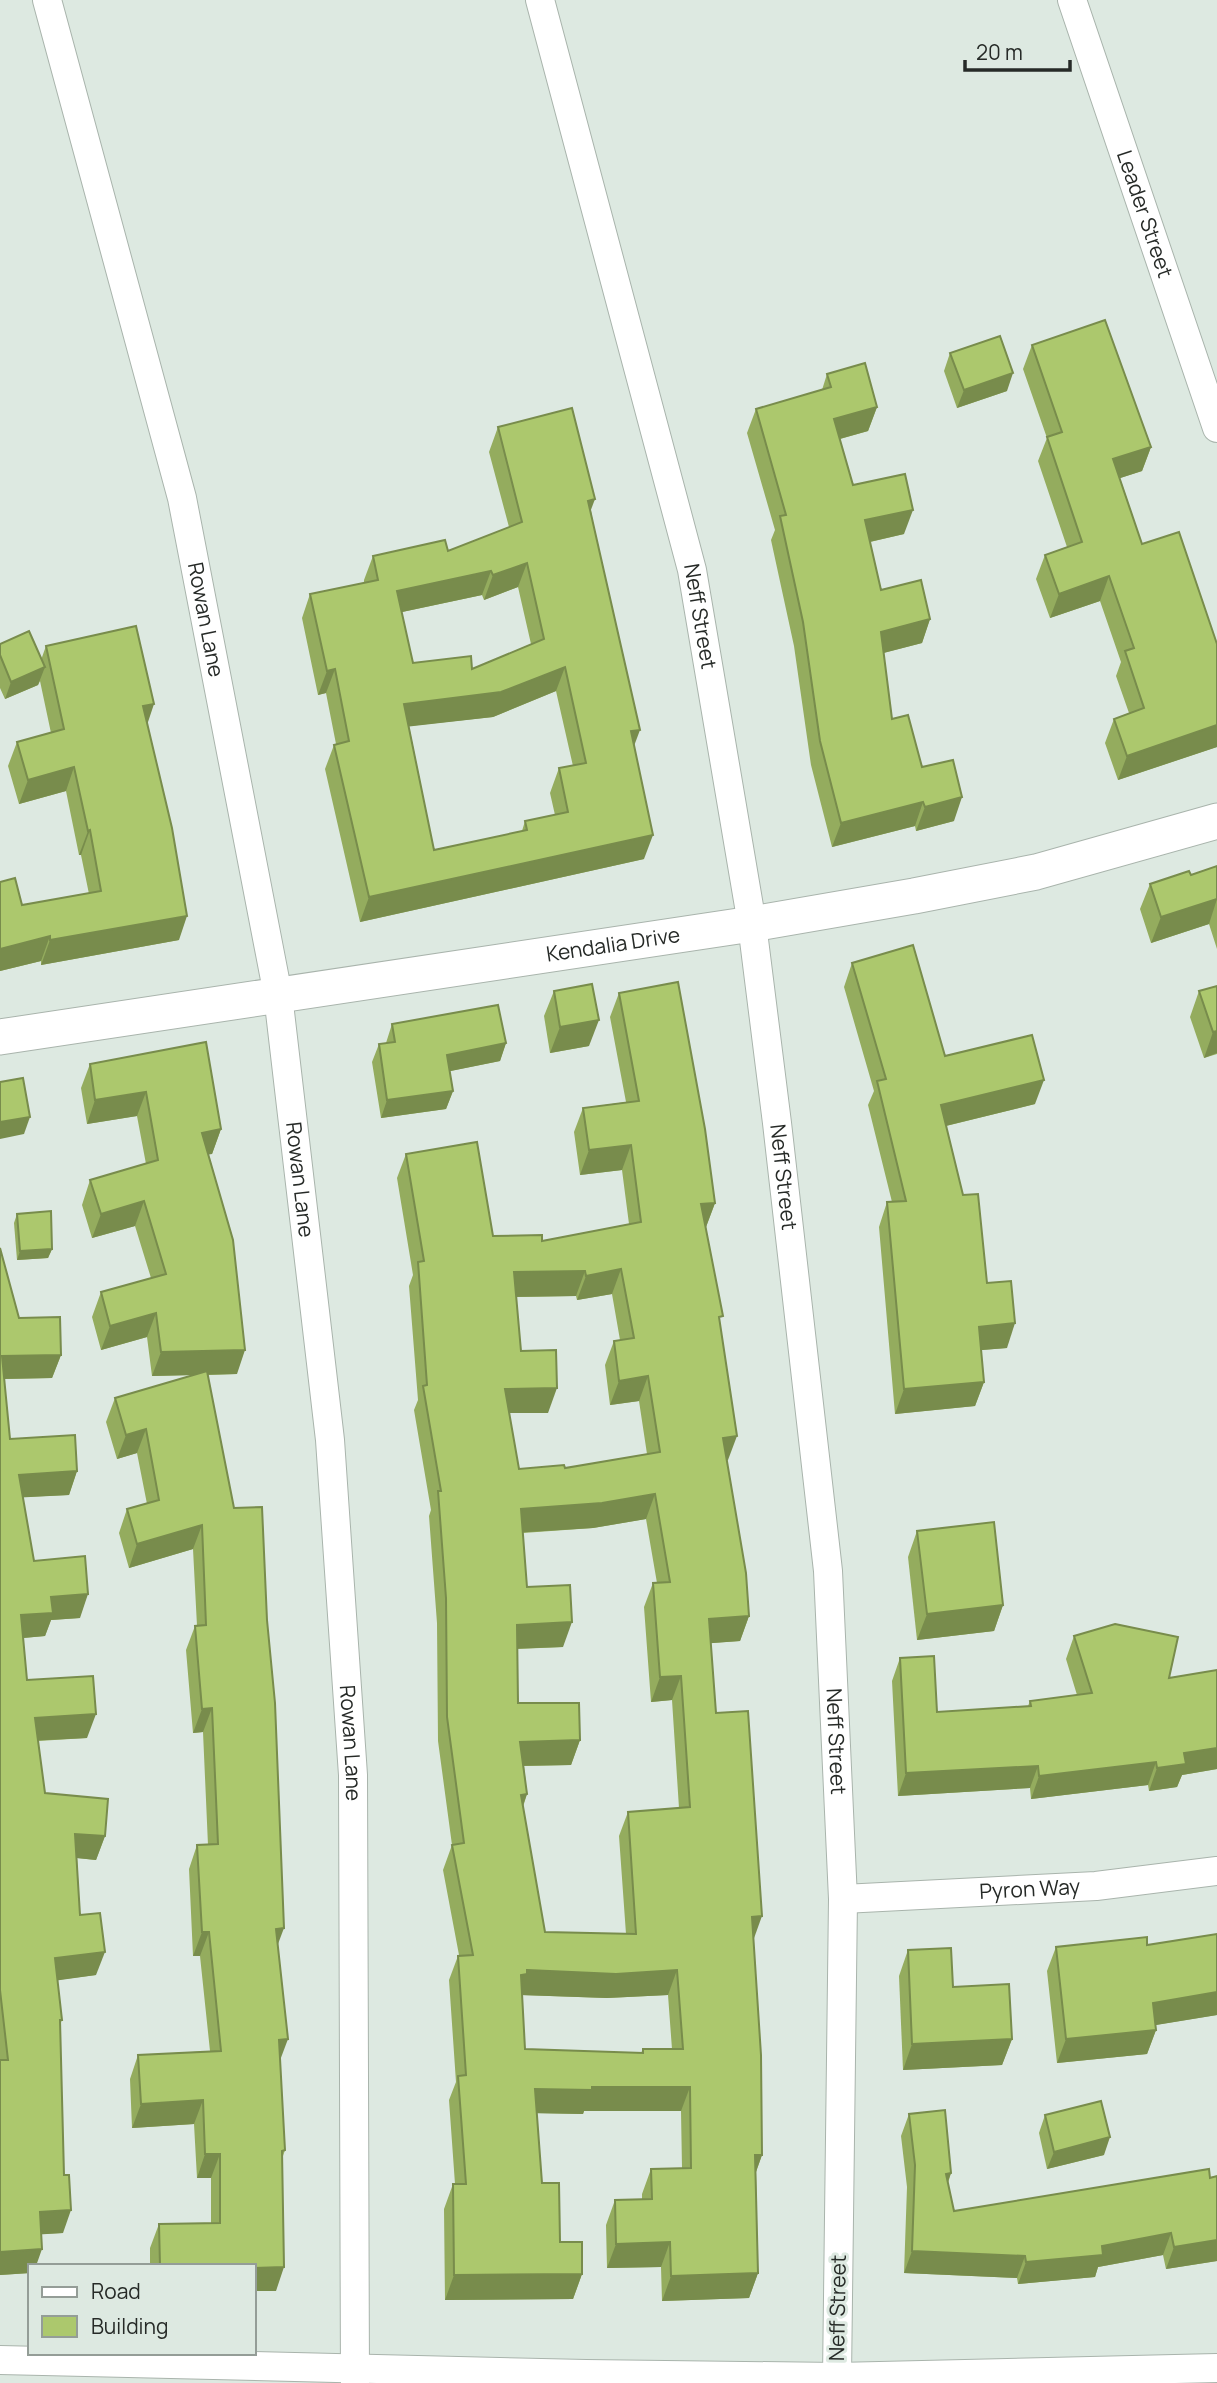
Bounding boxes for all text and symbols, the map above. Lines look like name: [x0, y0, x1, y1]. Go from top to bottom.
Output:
scale bar: [965, 28, 1070, 72]
text: 20 m: [976, 38, 1023, 66]
street label: Leader Street: [1111, 146, 1180, 281]
street label: Rowan Lane: [182, 560, 231, 679]
street label: Neff Street: [678, 561, 724, 671]
street label: Kendalia Drive: [544, 920, 682, 968]
street label: Rowan Lane: [280, 1120, 321, 1239]
street label: Neff Street: [764, 1123, 804, 1232]
street label: Rowan Lane: [334, 1684, 368, 1801]
street label: Neff Street: [820, 1688, 853, 1795]
street label: Pyron Way: [979, 1872, 1081, 1905]
street label: Neff Street: [822, 2255, 852, 2361]
legend: [28, 2264, 256, 2355]
text: Road: [91, 2277, 141, 2305]
text: Building: [91, 2312, 168, 2340]

